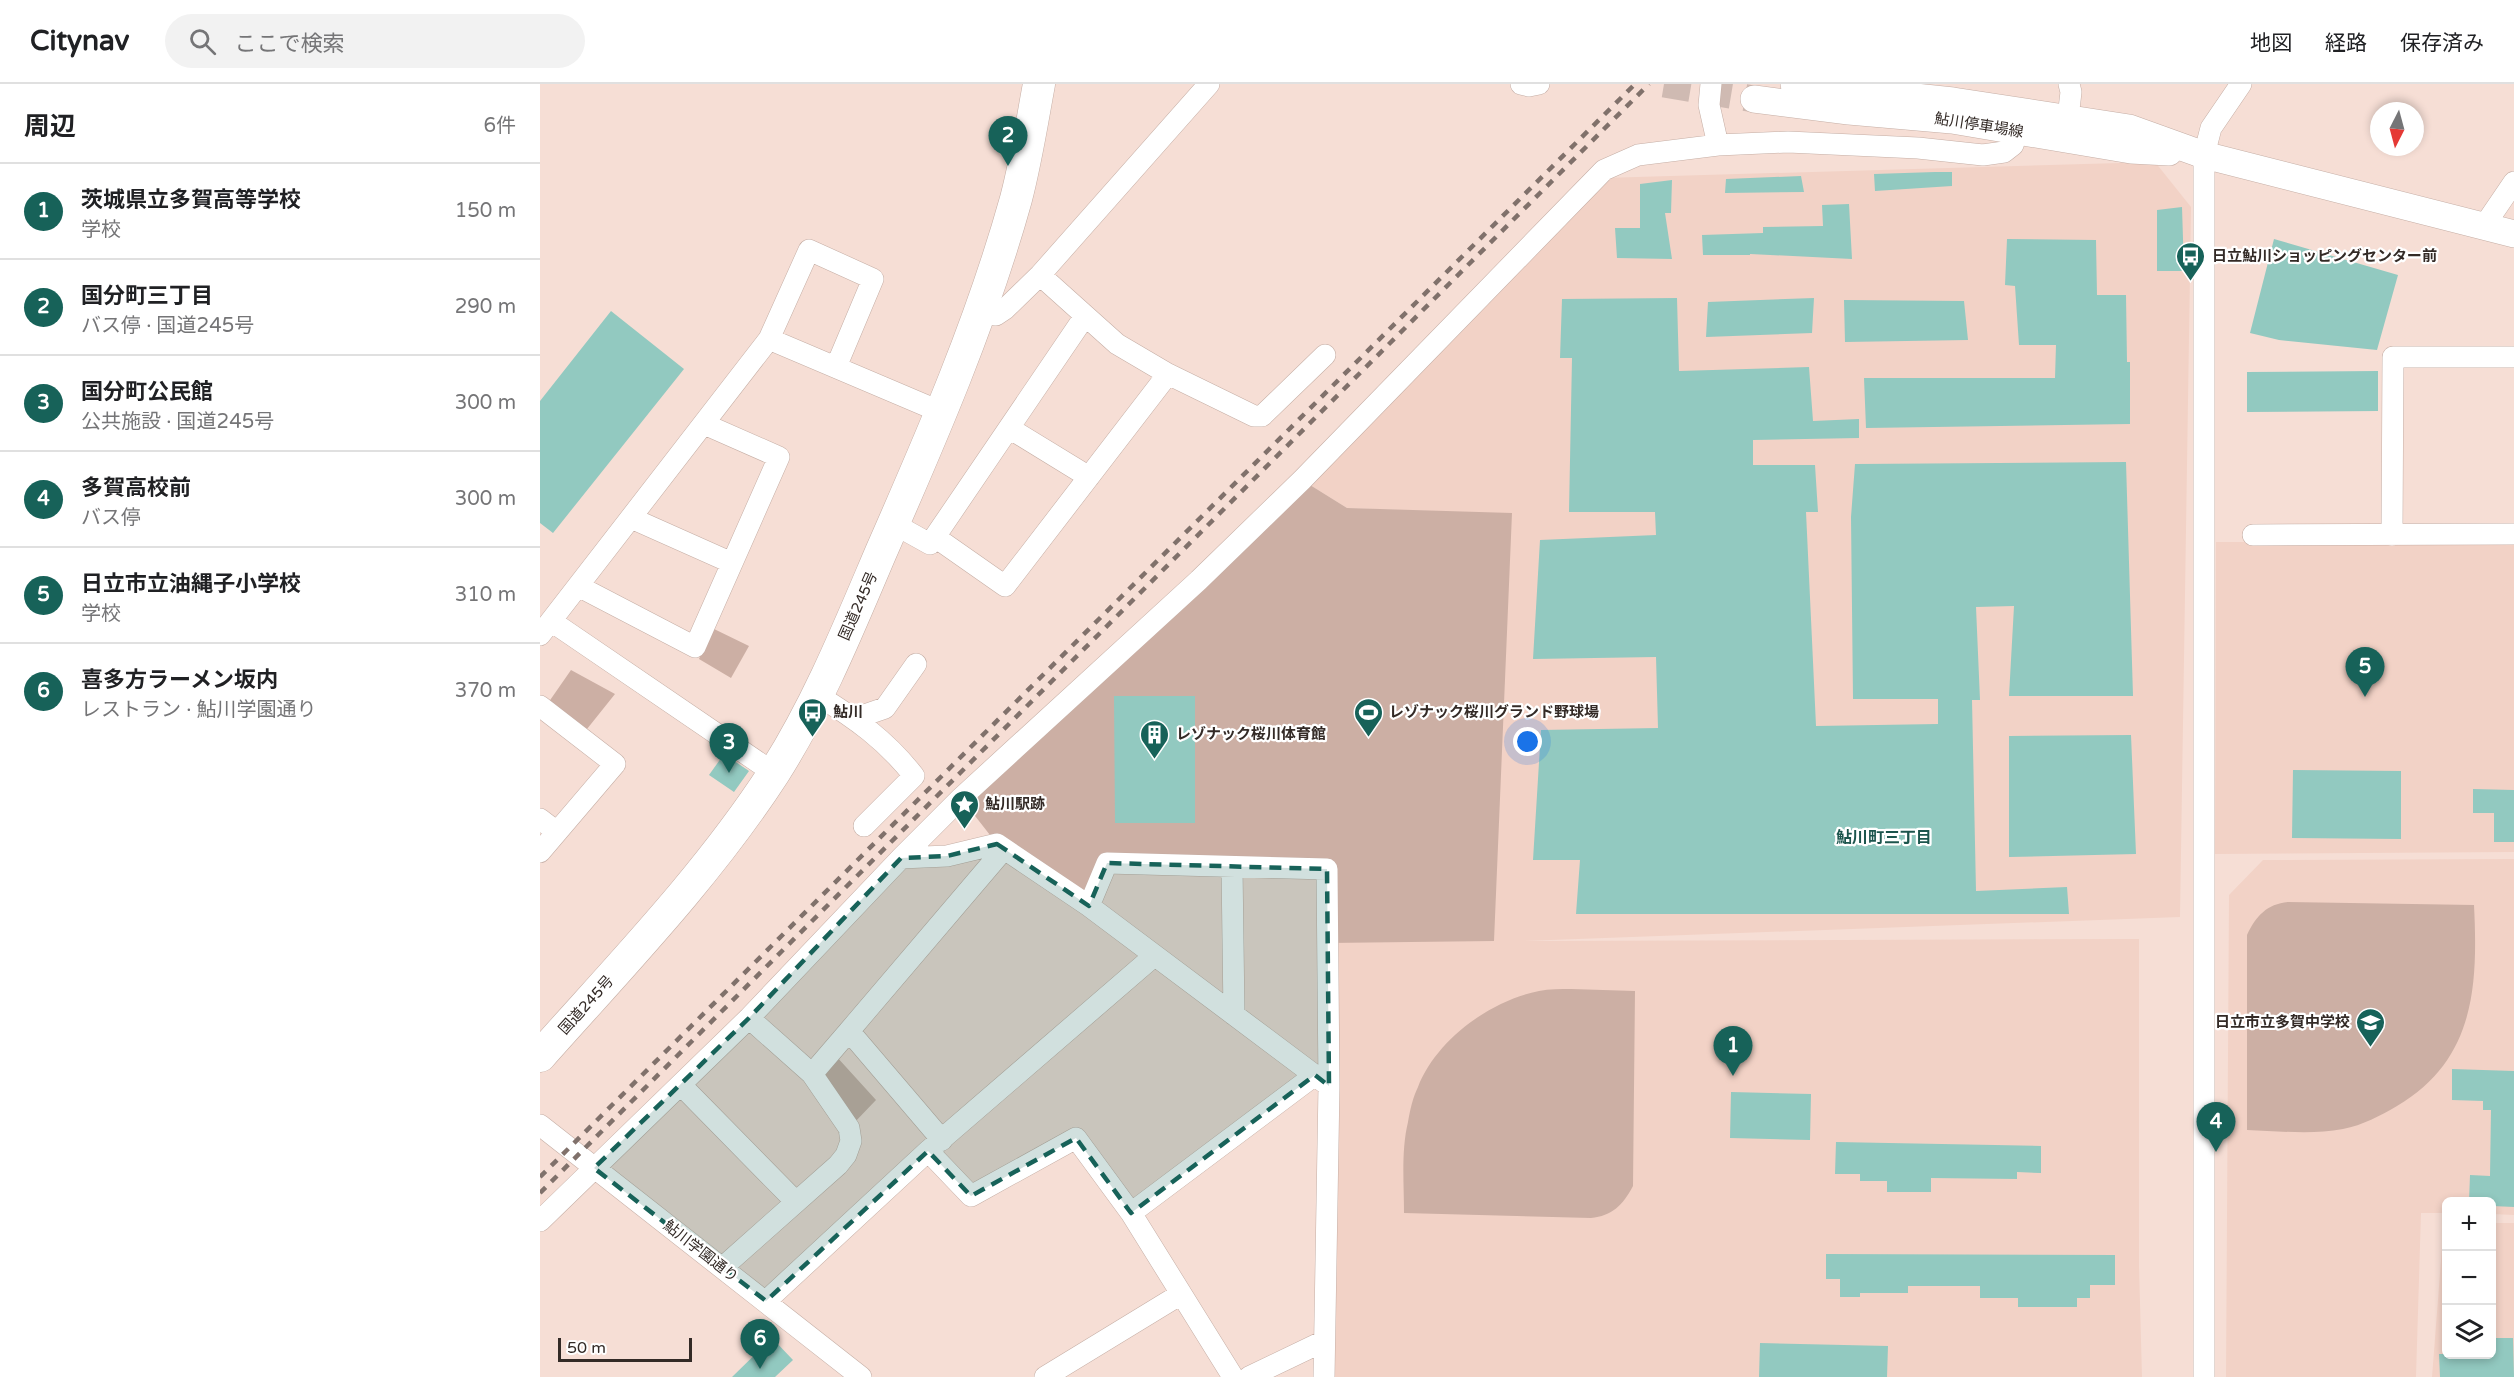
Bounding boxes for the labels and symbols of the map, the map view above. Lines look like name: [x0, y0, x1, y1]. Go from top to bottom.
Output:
north arrow: [2370, 102, 2424, 156]
street label: 鮎川停車場線: [1933, 109, 2025, 141]
pin: 2: [988, 116, 1028, 166]
bus stop icon: 日立鮎川ショッピングセンター前: [2175, 240, 2207, 282]
place label: 日立鮎川ショッピングセンター前: [2212, 247, 2437, 265]
street label: 国道245号: [835, 569, 881, 643]
pin: 5: [2346, 648, 2384, 697]
bus stop icon: 鮎川: [796, 696, 828, 738]
sports icon: レゾナック桜川グランド野球場: [1352, 696, 1384, 738]
place label: 鮎川: [833, 703, 863, 721]
place label: レゾナック桜川グランド野球場: [1389, 703, 1599, 721]
building icon: レゾナック桜川体育館: [1139, 718, 1171, 760]
pin: 3: [710, 724, 748, 773]
place label: レゾナック桜川体育館: [1176, 725, 1326, 743]
your location: [1513, 727, 1542, 756]
place icon: 鮎川駅跡: [948, 788, 980, 830]
place label: 鮎川駅跡: [985, 795, 1045, 813]
district label: 鮎川町三丁目: [1836, 828, 1932, 848]
street label: 国道245号: [555, 972, 617, 1038]
school or university icon: 日立市立多賀中学校: [2355, 1006, 2387, 1048]
place label: 日立市立多賀中学校: [2215, 1013, 2350, 1031]
pin: 1: [1714, 1026, 1752, 1076]
pin: 4: [2196, 1102, 2236, 1152]
street label: 鮎川学園通り: [660, 1216, 742, 1286]
pin: 6: [740, 1320, 780, 1369]
scale bar: [558, 1335, 692, 1362]

